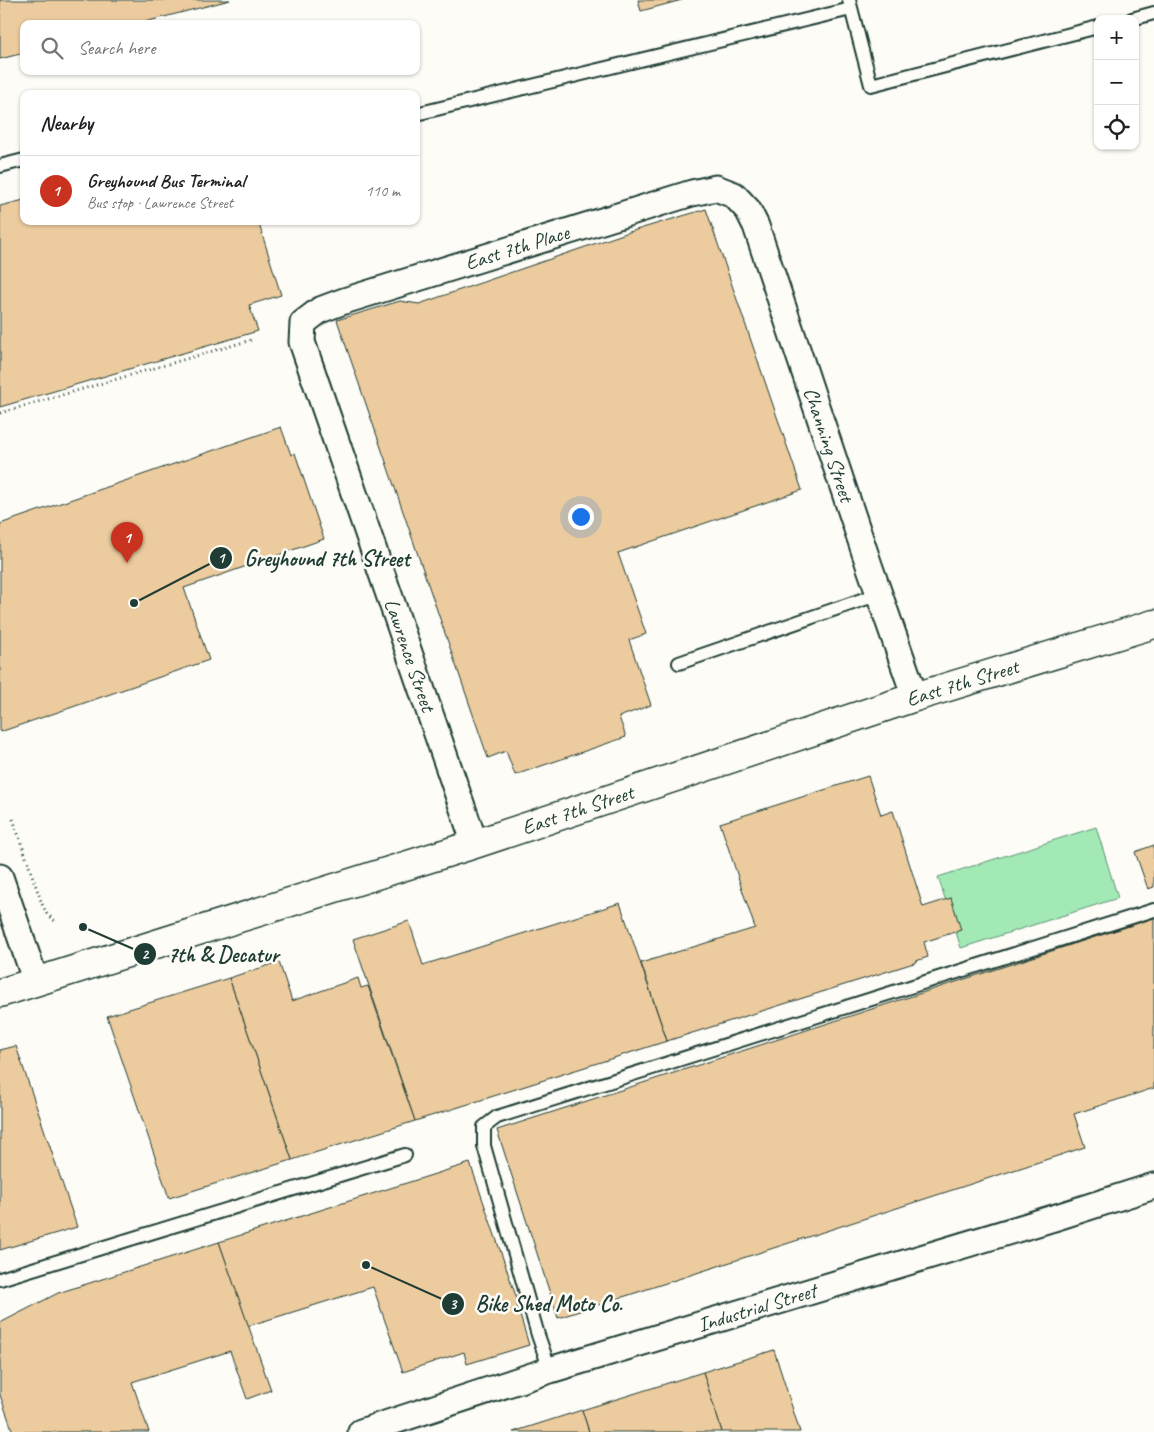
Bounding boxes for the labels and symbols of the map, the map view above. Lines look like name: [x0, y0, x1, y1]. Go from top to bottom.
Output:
street label: East 7th Place: [462, 219, 573, 276]
street label: Channing Street: [798, 384, 861, 507]
your location: [568, 504, 594, 530]
pin: 1: [111, 522, 143, 563]
callout: Greyhound 7th Street: [209, 539, 419, 576]
text: Greyhound 7th Street: [245, 545, 412, 573]
text: 1: [218, 549, 227, 568]
street label: Lawrence Street: [379, 595, 442, 717]
street label: East 7th Street: [903, 653, 1023, 712]
street label: East 7th Street: [519, 778, 639, 840]
callout: 7th & Decatur: [133, 935, 289, 972]
text: 7th & Decatur: [167, 941, 281, 969]
text: 2: [142, 945, 150, 964]
street label: Industrial Street: [695, 1277, 822, 1338]
callout: Bike Shed Moto Co.: [440, 1285, 633, 1322]
text: Bike Shed Moto Co.: [476, 1290, 623, 1318]
text: 3: [450, 1295, 458, 1314]

